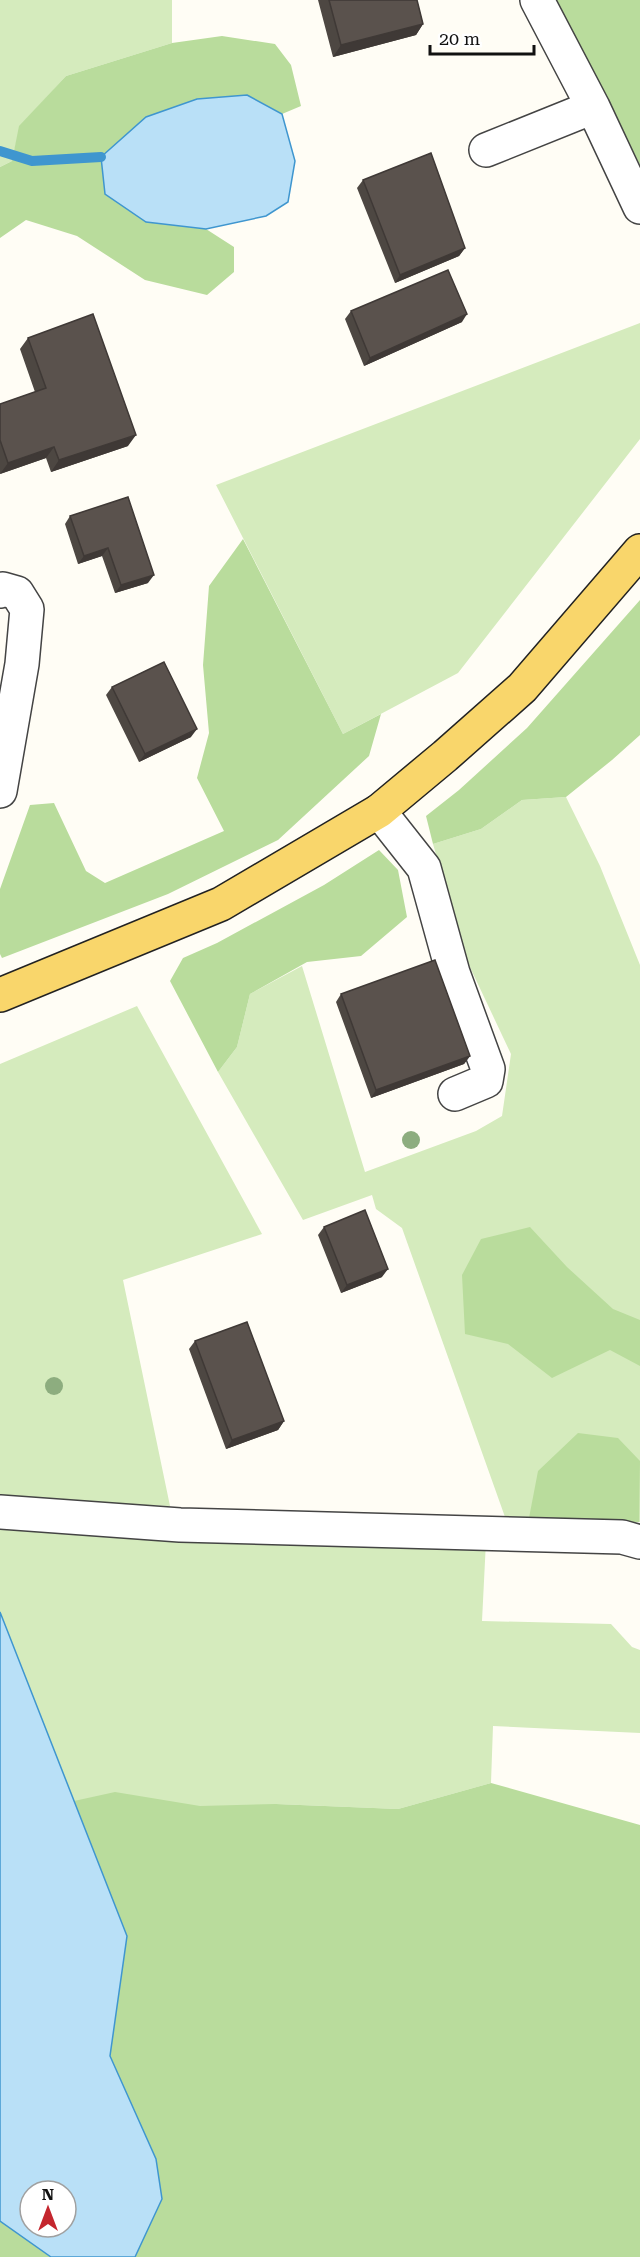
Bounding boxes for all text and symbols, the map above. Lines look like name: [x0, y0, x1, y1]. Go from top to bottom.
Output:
scale bar: [430, 18, 534, 56]
text: 20 m: [439, 28, 480, 49]
north arrow: [18, 2179, 78, 2239]
text: N: [42, 2185, 54, 2204]

